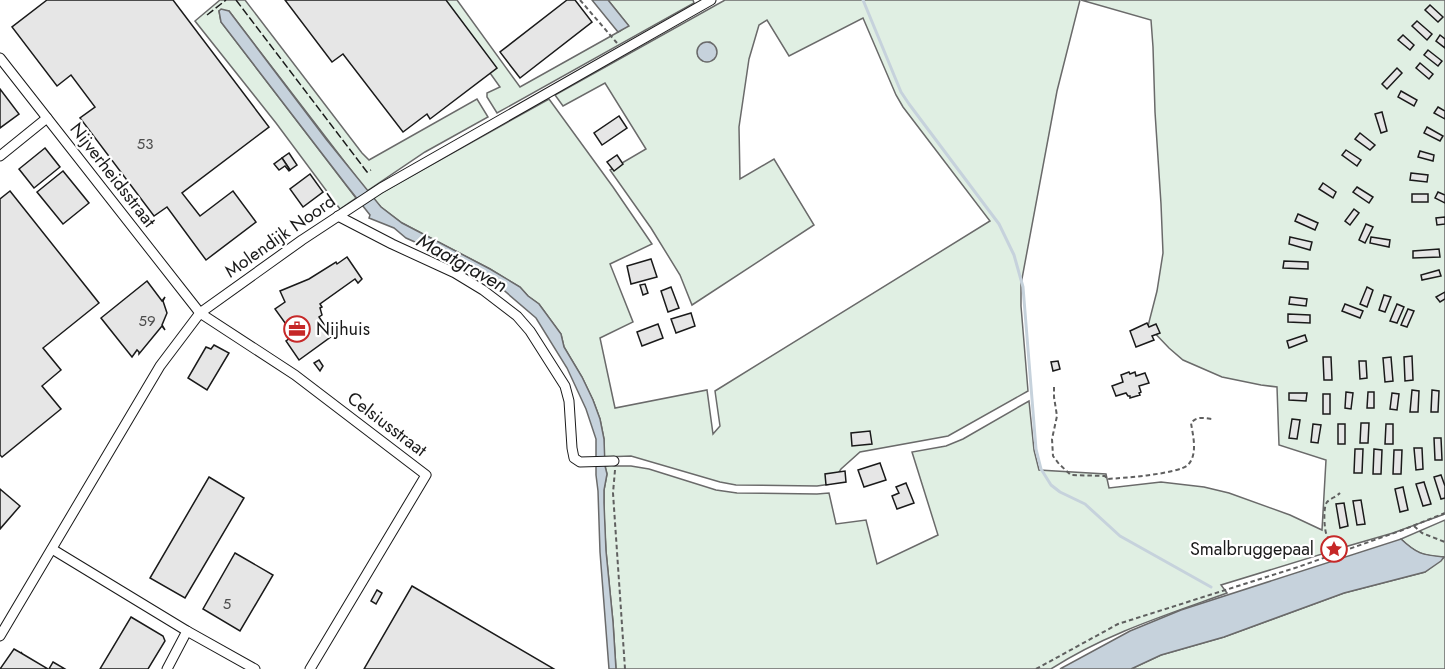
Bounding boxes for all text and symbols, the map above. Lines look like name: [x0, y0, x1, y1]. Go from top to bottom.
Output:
street label: Nijverheidsstraat: [64, 117, 163, 233]
house number: 53: [137, 133, 153, 155]
street label: Molendijk Noord: [219, 188, 341, 284]
water label: Maatgraven: [411, 226, 513, 300]
house number: 59: [138, 310, 156, 332]
office icon: Nijhuis: [282, 314, 312, 344]
place label: Nijhuis: [316, 316, 370, 342]
street label: Celsiusstraat: [342, 385, 433, 463]
place icon: Smalbruggepaal: [1319, 534, 1349, 564]
place label: Smalbruggepaal: [1190, 536, 1314, 562]
house number: 5: [223, 593, 231, 615]

